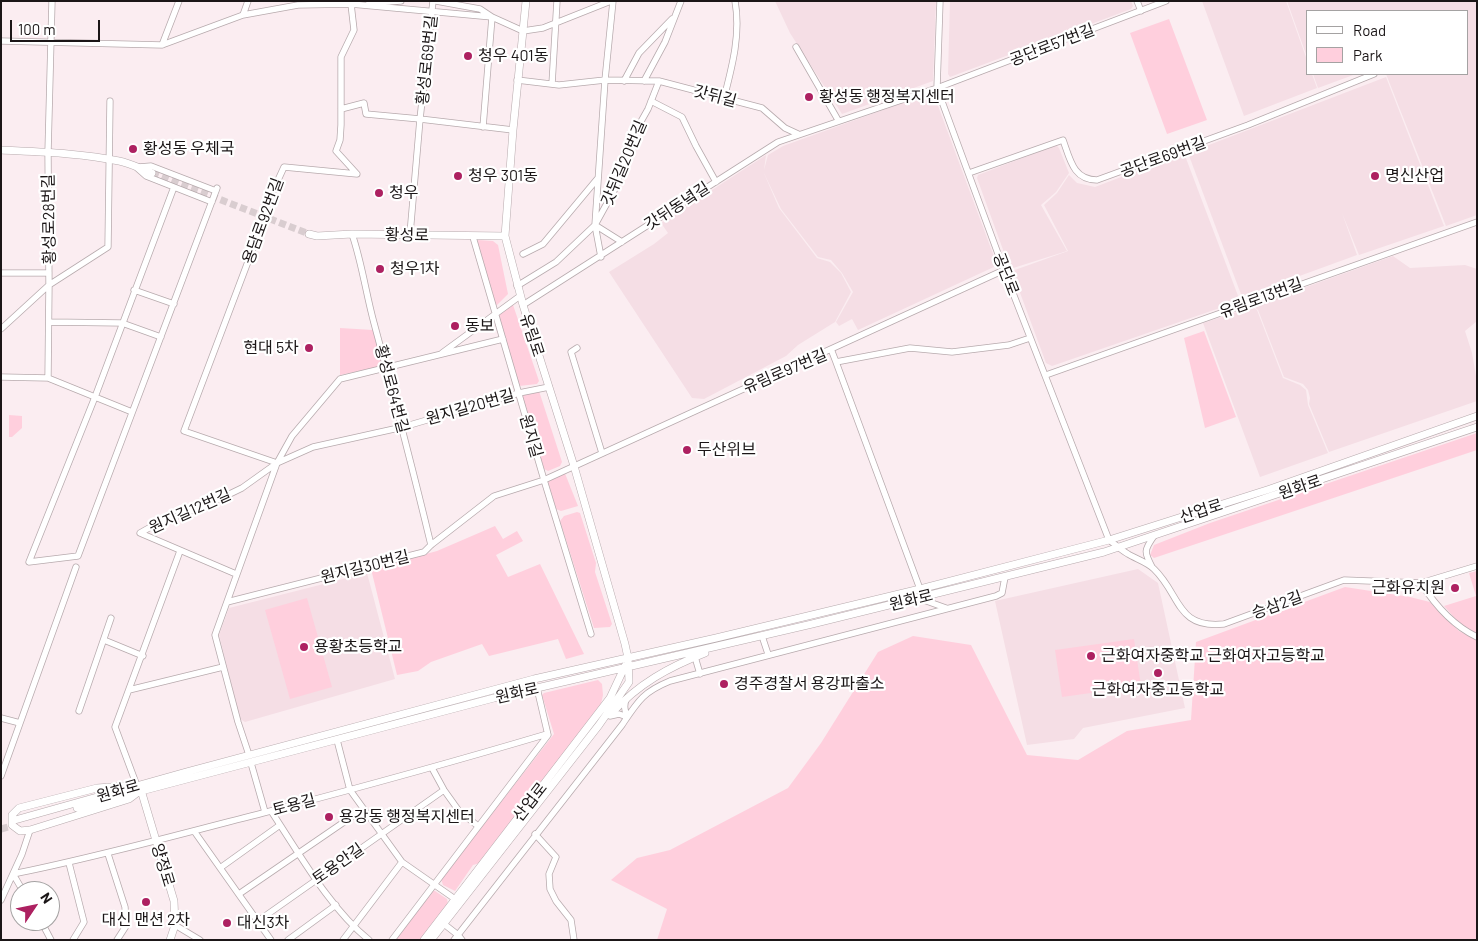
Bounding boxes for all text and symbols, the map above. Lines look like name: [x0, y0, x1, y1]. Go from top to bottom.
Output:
scale bar: [12, 10, 102, 42]
legend: [1306, 10, 1468, 75]
street label: 황성로69번길: [413, 14, 441, 106]
text: 100 m: [18, 20, 56, 38]
street label: 공단로57번길: [1007, 20, 1097, 70]
text: Road: [1353, 21, 1386, 39]
place label: 청우 401동: [478, 46, 548, 66]
text: Park: [1353, 46, 1382, 64]
marker: 청우 401동: [462, 50, 474, 62]
street label: 갓뒤길: [691, 81, 739, 111]
place label: 황성동 행정복지센터: [819, 87, 955, 107]
marker: 황성동 행정복지센터: [803, 91, 815, 103]
street label: 갓뒤길20번길: [597, 117, 651, 209]
street label: 공단로69번길: [1117, 133, 1209, 181]
place label: 황성동 우체국: [143, 139, 235, 159]
marker: 황성동 우체국: [127, 143, 139, 155]
place label: 청우 301동: [468, 166, 538, 186]
place label: 명신산업: [1385, 166, 1444, 186]
marker: 청우 301동: [452, 170, 464, 182]
marker: 명신산업: [1369, 170, 1381, 182]
street label: 황성로28번길: [39, 174, 59, 264]
street label: 용담로92번길: [239, 175, 287, 267]
street label: 갓뒤동녘길: [641, 178, 713, 234]
place label: 청우: [389, 183, 418, 203]
marker: 청우: [373, 187, 385, 199]
street label: 황성로: [385, 225, 429, 245]
street label: 공단로: [989, 250, 1023, 298]
place label: 청우1차: [390, 259, 440, 279]
marker: 청우1차: [374, 263, 386, 275]
street label: 유림로13번길: [1217, 274, 1305, 322]
street label: 유림로: [516, 311, 548, 359]
place label: 동보: [465, 316, 494, 336]
marker: 동보: [449, 320, 461, 332]
place label: 현대 5차: [243, 338, 299, 358]
marker: 현대 5차: [303, 342, 315, 354]
street label: 황성로64번길: [371, 343, 413, 435]
street label: 유림로97번길: [740, 345, 830, 397]
street label: 원지길20번길: [424, 385, 516, 429]
street label: 원지길: [516, 412, 546, 460]
place label: 두산위브: [697, 440, 756, 460]
marker: 두산위브: [681, 444, 693, 456]
street label: 원화로: [1276, 471, 1324, 503]
street label: 원지길12번길: [146, 484, 234, 538]
street label: 산업로: [1177, 495, 1225, 527]
street label: 원지길30번길: [319, 547, 411, 587]
place label: 근화유치원: [1371, 578, 1445, 598]
marker: 근화유치원: [1449, 582, 1461, 594]
street label: 원화로: [887, 585, 935, 615]
street label: 승삼2길: [1249, 587, 1305, 623]
place label: 용황초등학교: [314, 637, 402, 657]
marker: 용황초등학교: [298, 641, 310, 653]
place label: 근화여자중학교 근화여자고등학교: [1101, 646, 1325, 666]
marker: 근화여자중학교 근화여자고등학교: [1085, 650, 1097, 662]
marker: 근화여자중고등학교: [1152, 667, 1164, 679]
place label: 경주경찰서 용강파출소: [734, 674, 884, 694]
marker: 경주경찰서 용강파출소: [718, 678, 730, 690]
street label: 원화로: [493, 679, 541, 707]
place label: 근화여자중고등학교: [1092, 680, 1224, 700]
street label: 원화로: [94, 776, 142, 806]
street label: 산업로: [509, 779, 551, 825]
street label: 토용길: [270, 790, 318, 820]
place label: 용강동 행정복지센터: [339, 807, 475, 827]
marker: 용강동 행정복지센터: [323, 811, 335, 823]
street label: 토용안길: [308, 839, 368, 889]
street label: 양정로: [147, 841, 179, 889]
north arrow: [10, 881, 60, 931]
text: N: [37, 889, 57, 907]
marker: 대신 맨션 2차: [140, 896, 152, 908]
place label: 대신 맨션 2차: [102, 910, 190, 930]
place label: 대신3차: [237, 913, 289, 933]
marker: 대신3차: [221, 917, 233, 929]

